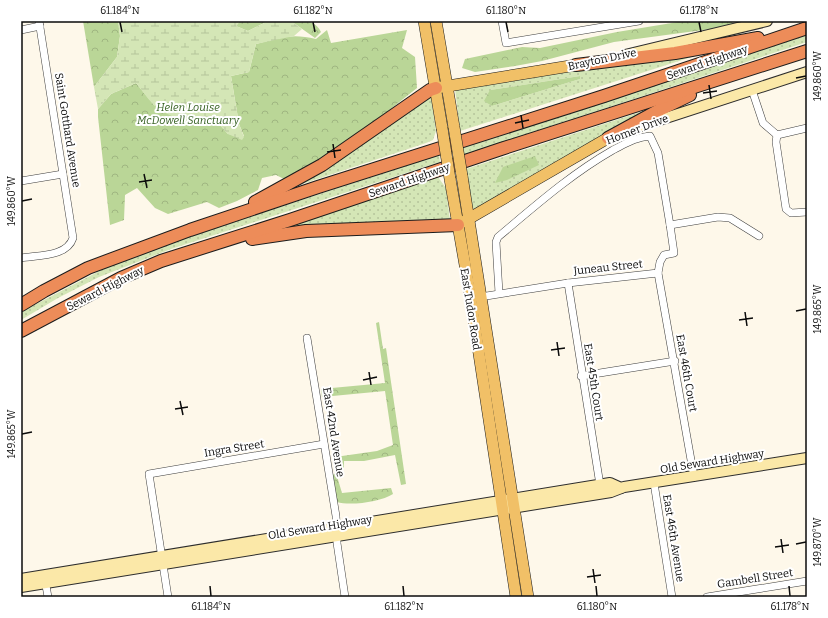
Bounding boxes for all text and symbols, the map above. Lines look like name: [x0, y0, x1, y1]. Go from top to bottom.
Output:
text: 61.184°N: [100, 5, 140, 17]
text: 61.182°N: [293, 5, 333, 17]
text: 61.180°N: [486, 5, 526, 17]
text: 61.178°N: [680, 5, 719, 17]
street label: Seward Highway: [665, 42, 750, 82]
street label: Brayton Drive: [567, 46, 637, 73]
text: 149.860°W: [812, 50, 824, 101]
street label: Saint Gotthard Avenue: [52, 72, 83, 188]
park label: Helen Louise McDowell Sanctuary: [137, 101, 240, 127]
street label: Homer Drive: [604, 112, 670, 147]
street label: Seward Highway: [367, 160, 452, 200]
text: 149.860°W: [6, 175, 18, 226]
street label: Juneau Street: [572, 257, 643, 278]
street label: Seward Highway: [64, 263, 146, 314]
street label: East Tudor Road: [458, 267, 483, 351]
text: 149.865°W: [812, 284, 824, 333]
street label: East 46th Court: [673, 333, 700, 413]
street label: East 45th Court: [581, 342, 606, 422]
street label: East 42nd Avenue: [320, 386, 347, 478]
text: 149.865°W: [6, 409, 18, 458]
street label: Ingra Street: [203, 437, 265, 460]
street label: Old Seward Highway: [659, 447, 765, 476]
street label: East 46th Avenue: [660, 493, 687, 583]
street label: Old Seward Highway: [267, 513, 373, 542]
text: 149.870°W: [812, 517, 824, 567]
street label: Gambell Street: [716, 566, 794, 591]
text: 61.184°N: [191, 601, 231, 613]
text: 61.182°N: [384, 601, 424, 613]
text: 61.180°N: [577, 601, 617, 613]
text: 61.178°N: [771, 601, 810, 613]

